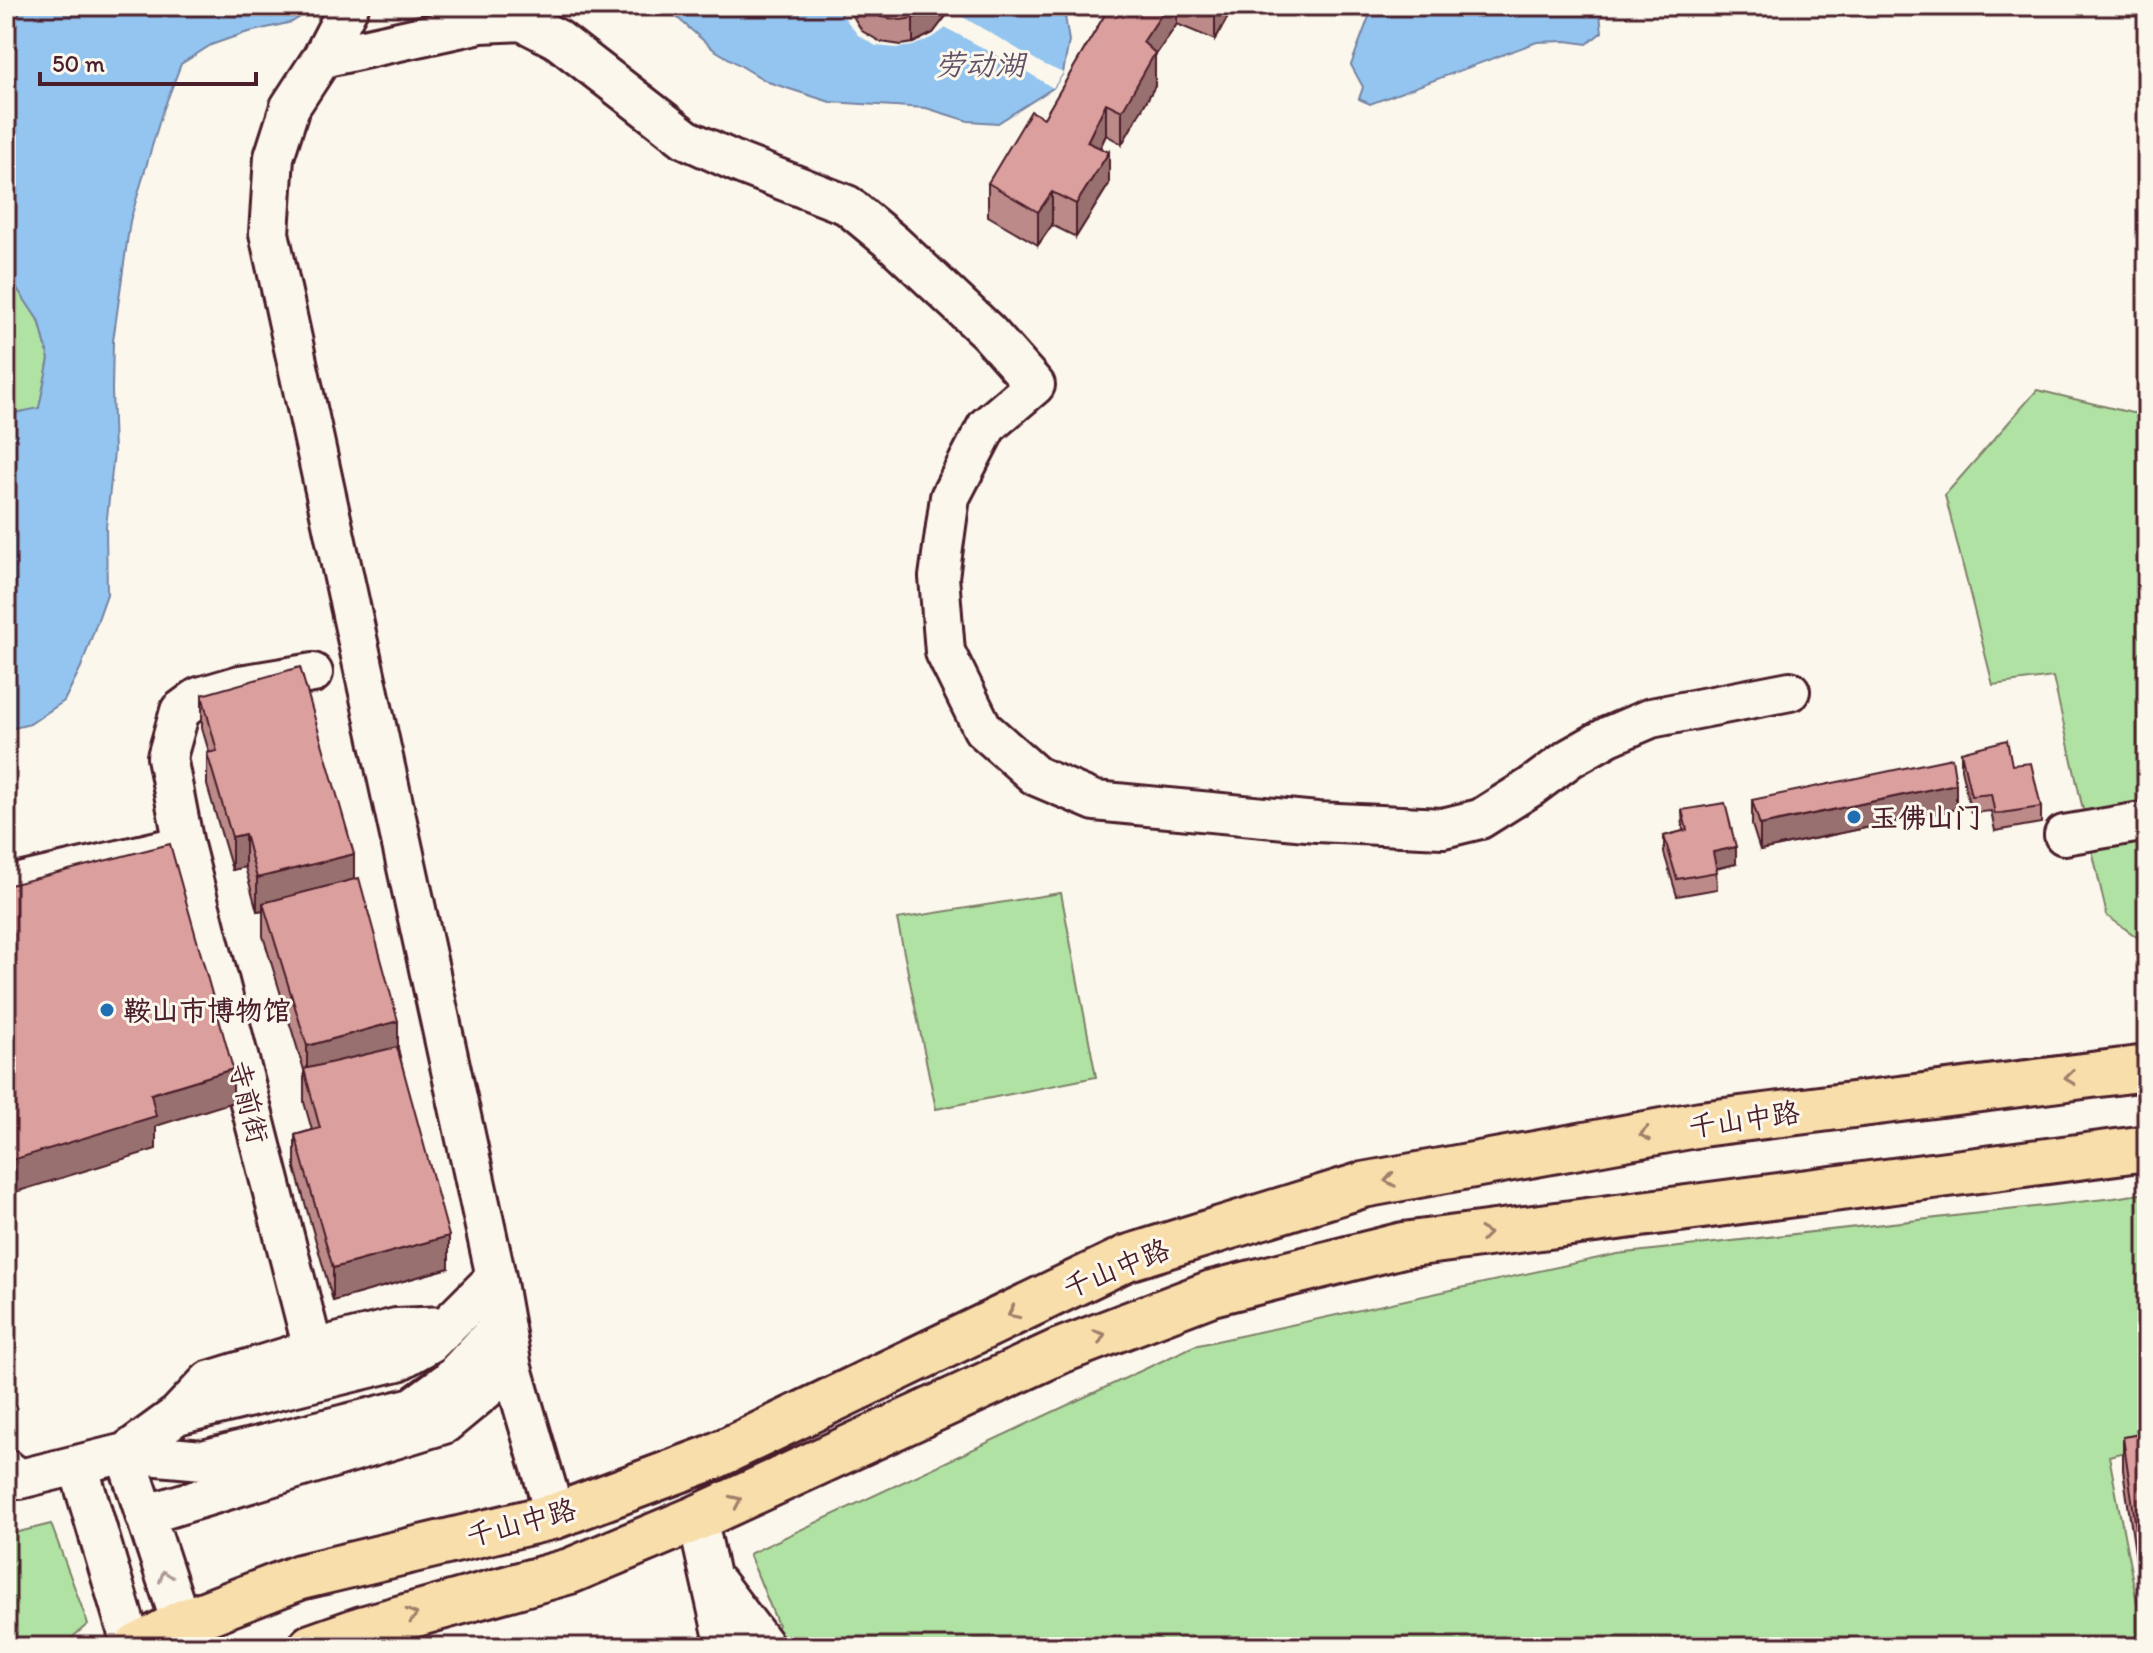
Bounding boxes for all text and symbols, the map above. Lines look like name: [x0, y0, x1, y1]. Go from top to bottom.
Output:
scale bar: [40, 36, 256, 86]
water label: 劳动湖: [935, 46, 1028, 83]
text: 50 m: [52, 49, 105, 78]
place label: 玉佛山门: [1870, 800, 1982, 834]
marker: 玉佛山门: [1845, 808, 1863, 826]
place label: 鞍山市博物馆: [123, 993, 291, 1027]
marker: 鞍山市博物馆: [98, 1001, 116, 1019]
street label: 寺前街: [222, 1057, 276, 1147]
one-way arrow: [2063, 1069, 2076, 1086]
street label: 千山中路: [1686, 1094, 1802, 1144]
one-way arrow: [1639, 1124, 1652, 1141]
one-way arrow: [1383, 1171, 1396, 1188]
one-way arrow: [1478, 1226, 1492, 1243]
street label: 千山中路: [1058, 1231, 1174, 1305]
one-way arrow: [1007, 1303, 1022, 1319]
one-way arrow: [1092, 1329, 1106, 1346]
street label: 千山中路: [463, 1491, 579, 1553]
one-way arrow: [727, 1495, 742, 1511]
one-way arrow: [159, 1570, 175, 1584]
one-way arrow: [404, 1608, 418, 1624]

